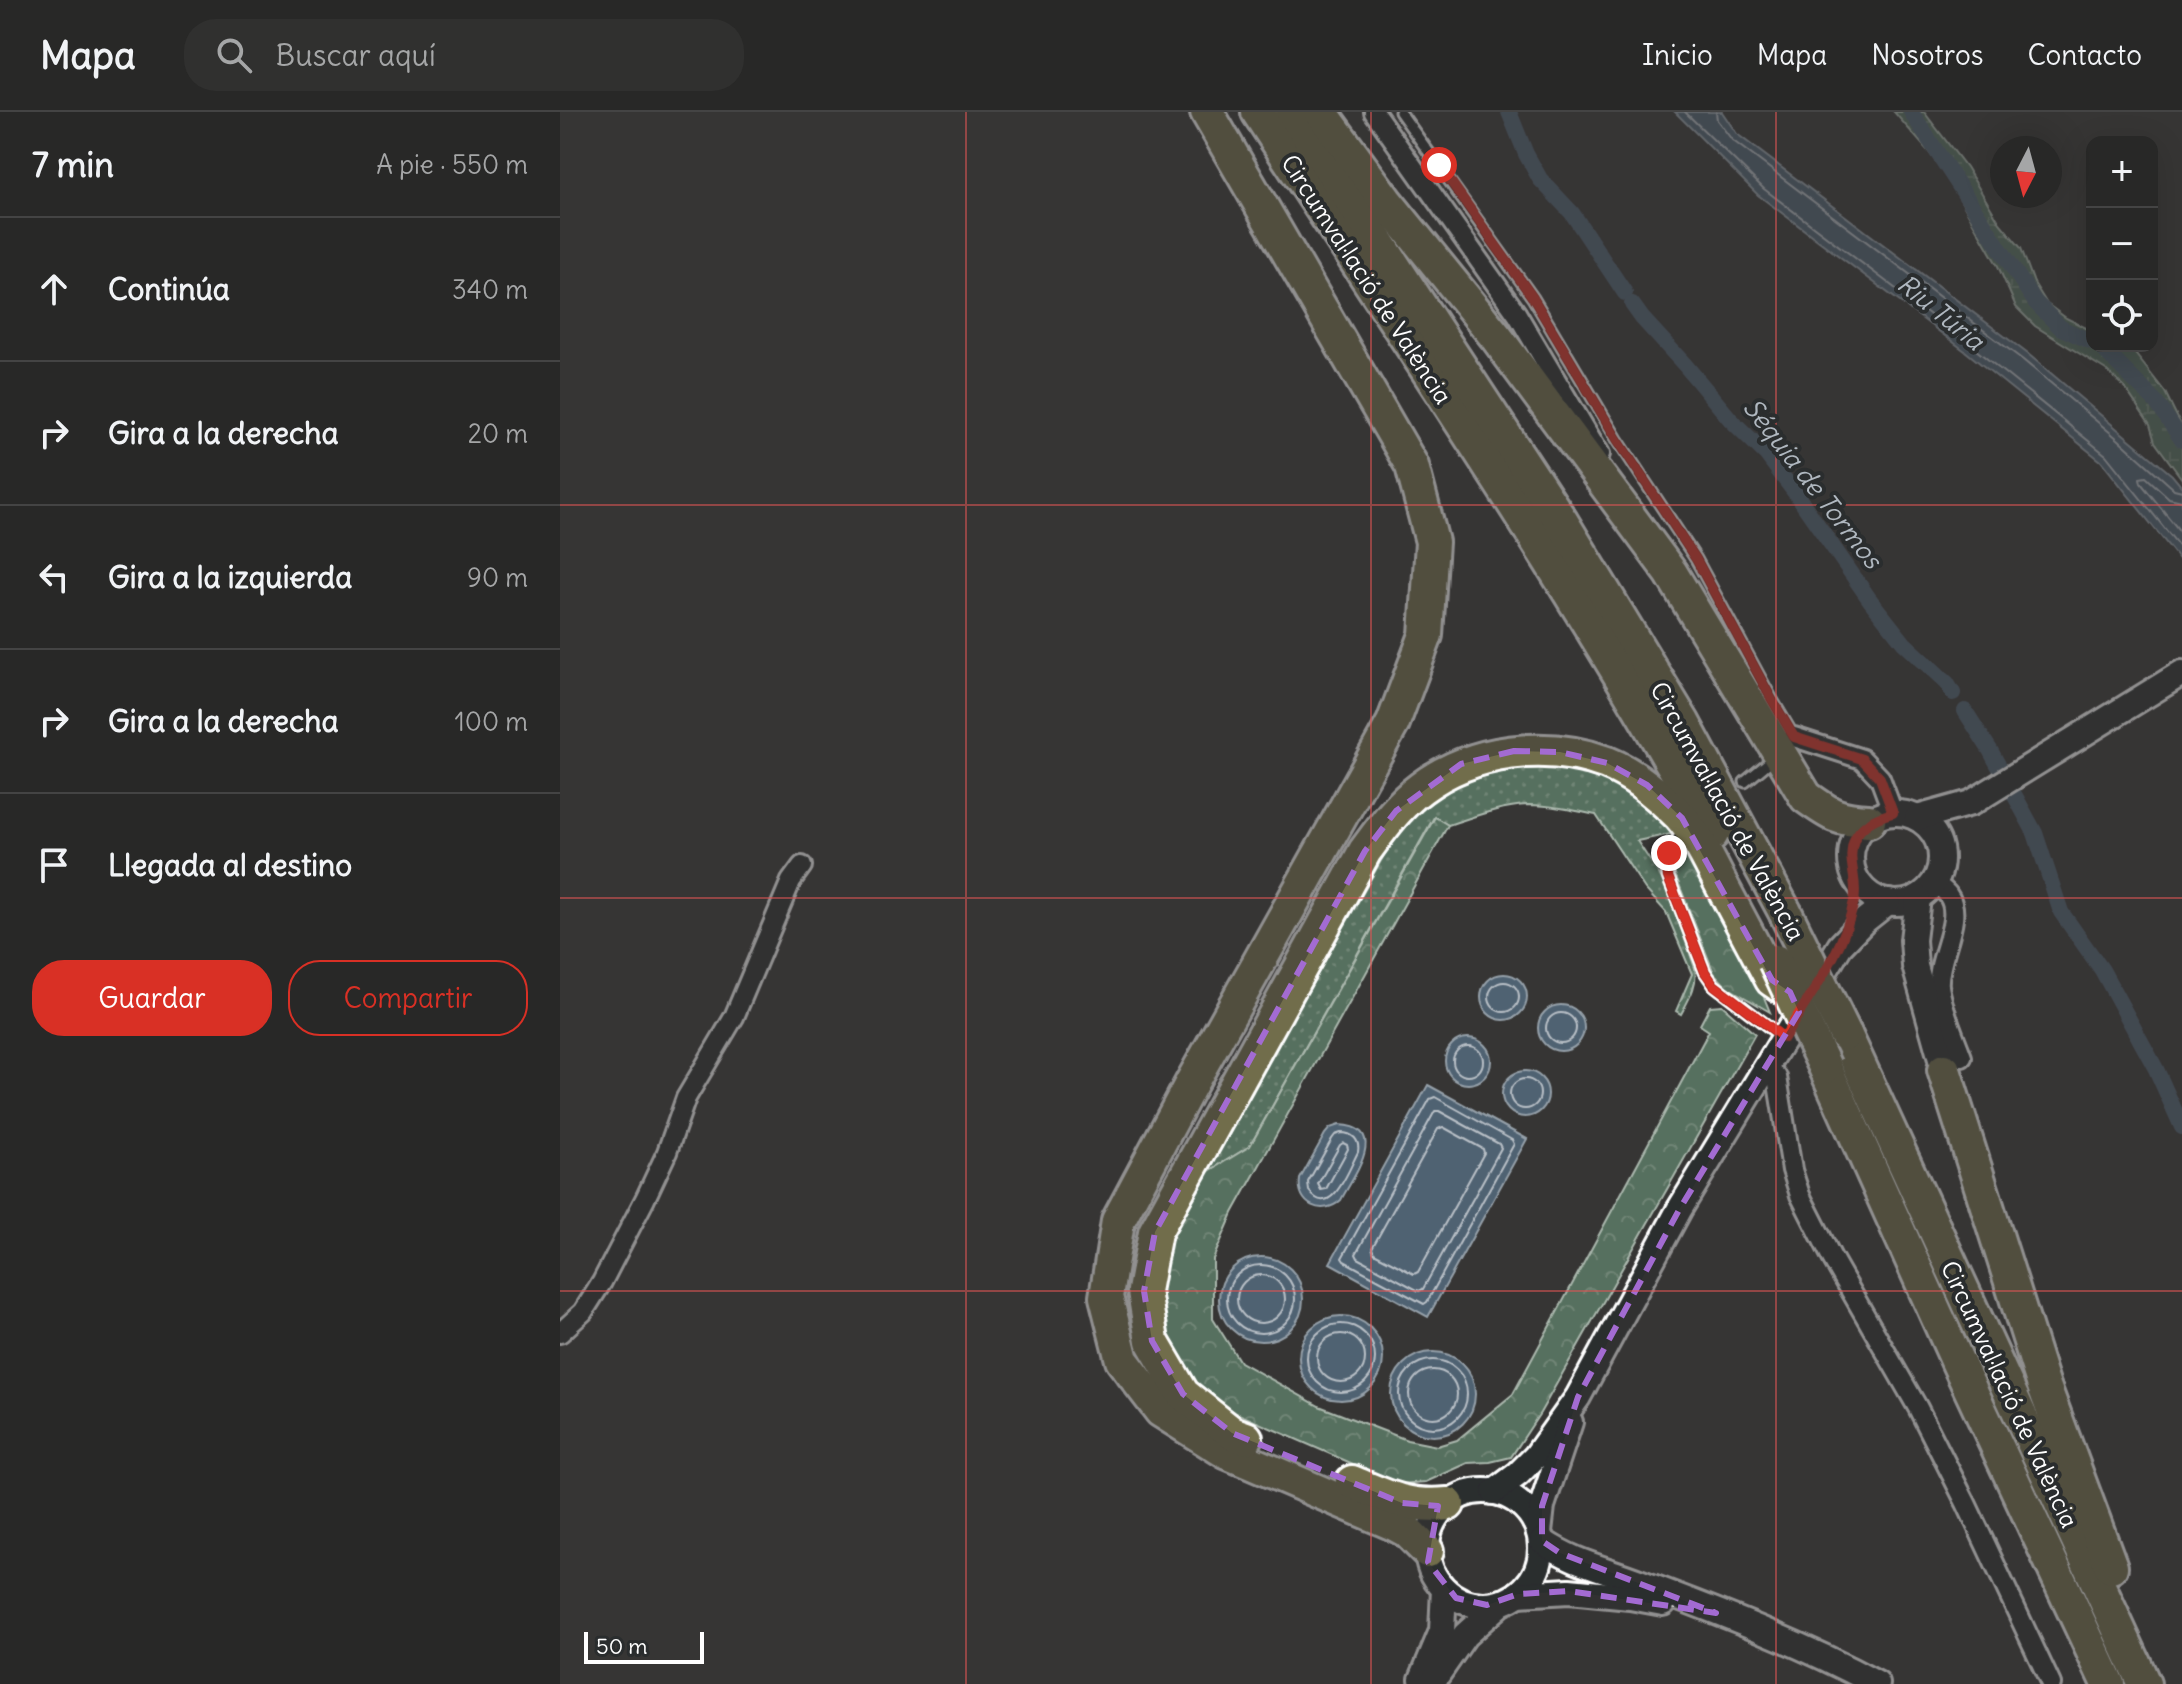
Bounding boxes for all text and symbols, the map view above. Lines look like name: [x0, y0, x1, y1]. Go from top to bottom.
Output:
search box: [184, 19, 744, 91]
text: Mapa: [40, 32, 136, 79]
icon: search: [212, 33, 256, 77]
text: Buscar aquí: [276, 36, 436, 74]
text: Inicio: [1642, 37, 1713, 73]
text: Mapa: [1757, 37, 1827, 73]
text: Nosotros: [1871, 37, 1983, 73]
text: Contacto: [2027, 37, 2142, 73]
north arrow: [1990, 136, 2062, 208]
map controls: [2086, 136, 2158, 352]
button: +: [2086, 136, 2158, 208]
text: 7 min: [32, 143, 114, 186]
route start: [1421, 147, 1457, 183]
text: A pie · 550 m: [376, 148, 528, 181]
street label: Circumval·lació de València: [1275, 149, 1459, 409]
button: −: [2086, 208, 2158, 280]
icon: ahead: [32, 267, 76, 311]
water label: Riu Túria: [1891, 267, 1992, 358]
text: Continúa: [108, 270, 230, 308]
text: 340 m: [452, 273, 528, 306]
button: locate: [2086, 280, 2158, 352]
water label: Séquia de Tormos: [1736, 391, 1891, 576]
icon: right: [32, 411, 76, 455]
text: Gira a la derecha: [108, 414, 339, 452]
text: 20 m: [468, 417, 528, 450]
icon: left: [32, 555, 76, 599]
text: Gira a la izquierda: [108, 558, 352, 596]
text: 90 m: [467, 561, 528, 594]
street label: Circumval·lació de València: [1644, 676, 1812, 946]
icon: right: [32, 699, 76, 743]
text: Gira a la derecha: [108, 702, 339, 740]
text: 100 m: [454, 705, 528, 738]
route end: [1651, 835, 1687, 871]
icon: arrive: [32, 843, 76, 887]
text: Llegada al destino: [108, 846, 352, 884]
button: Guardar: [32, 960, 272, 1036]
button: Compartir: [288, 960, 528, 1036]
street label: Circumval·lació de València: [1935, 1256, 2085, 1532]
scale bar: [584, 1628, 704, 1664]
text: 50 m: [596, 1632, 648, 1660]

